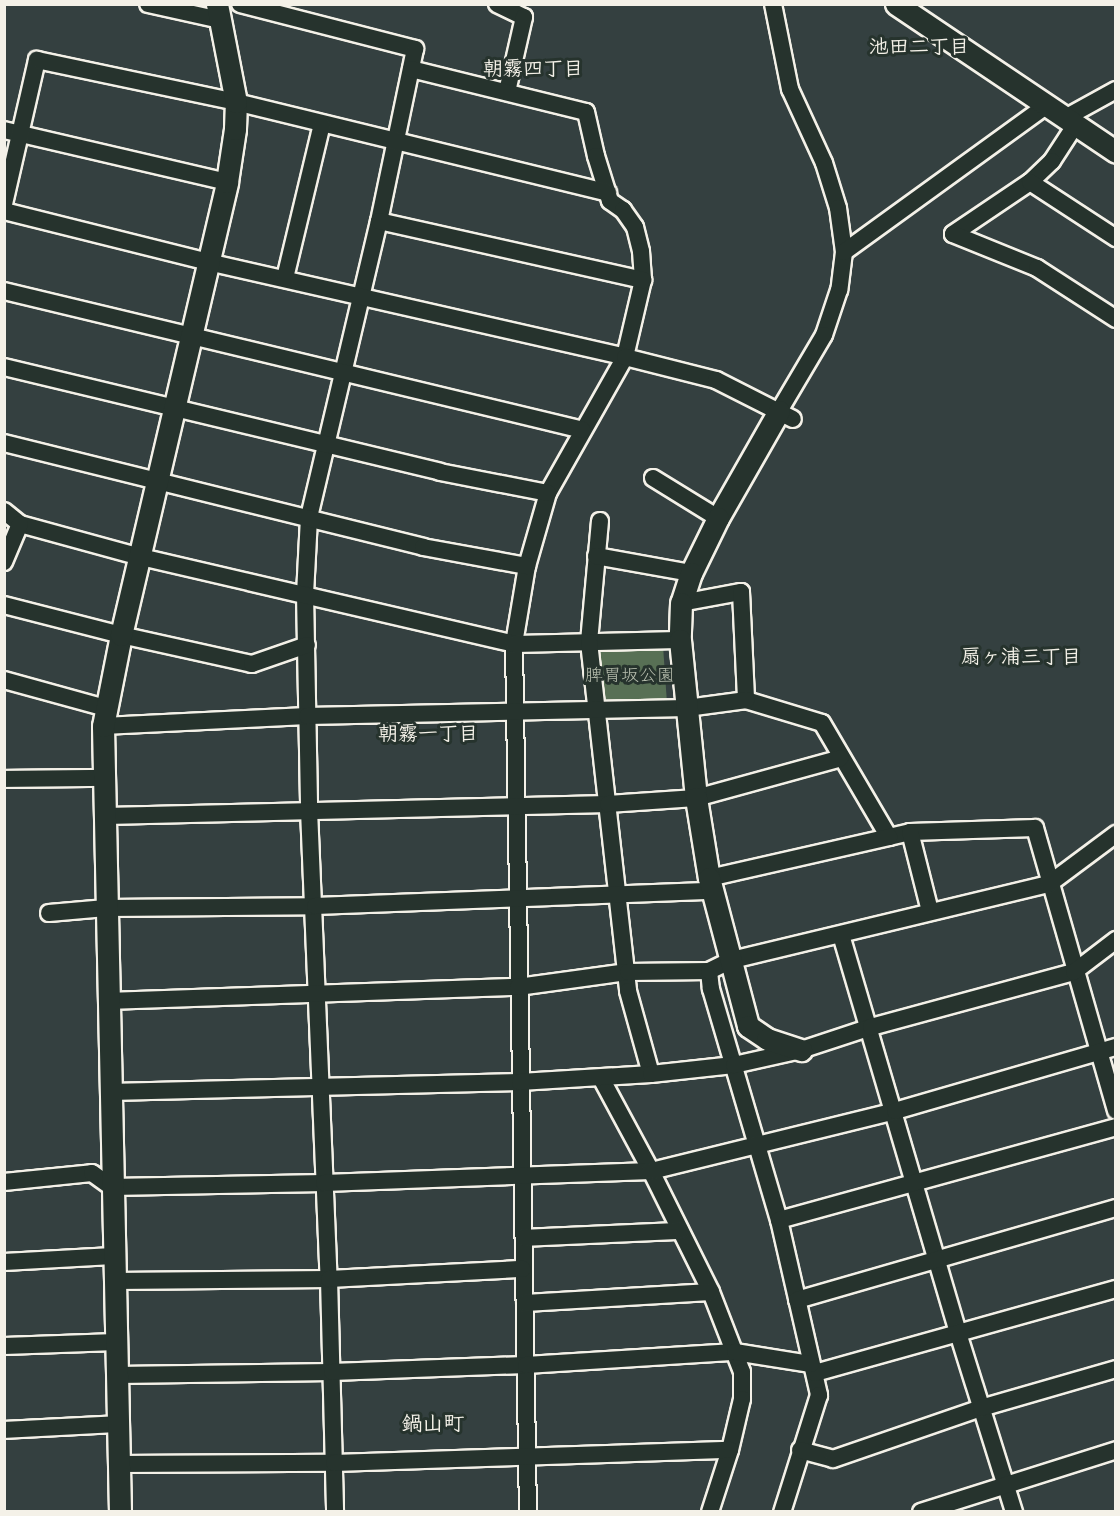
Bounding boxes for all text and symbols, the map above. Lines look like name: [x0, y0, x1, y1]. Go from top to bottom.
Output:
district label: 池田二丁目: [869, 34, 969, 58]
district label: 朝霧四丁目: [483, 56, 583, 80]
district label: 扇ヶ浦三丁目: [961, 644, 1081, 668]
park label: 脾胃坂公園: [585, 664, 675, 686]
district label: 朝霧一丁目: [378, 721, 478, 745]
district label: 鍋山町: [402, 1410, 464, 1436]

